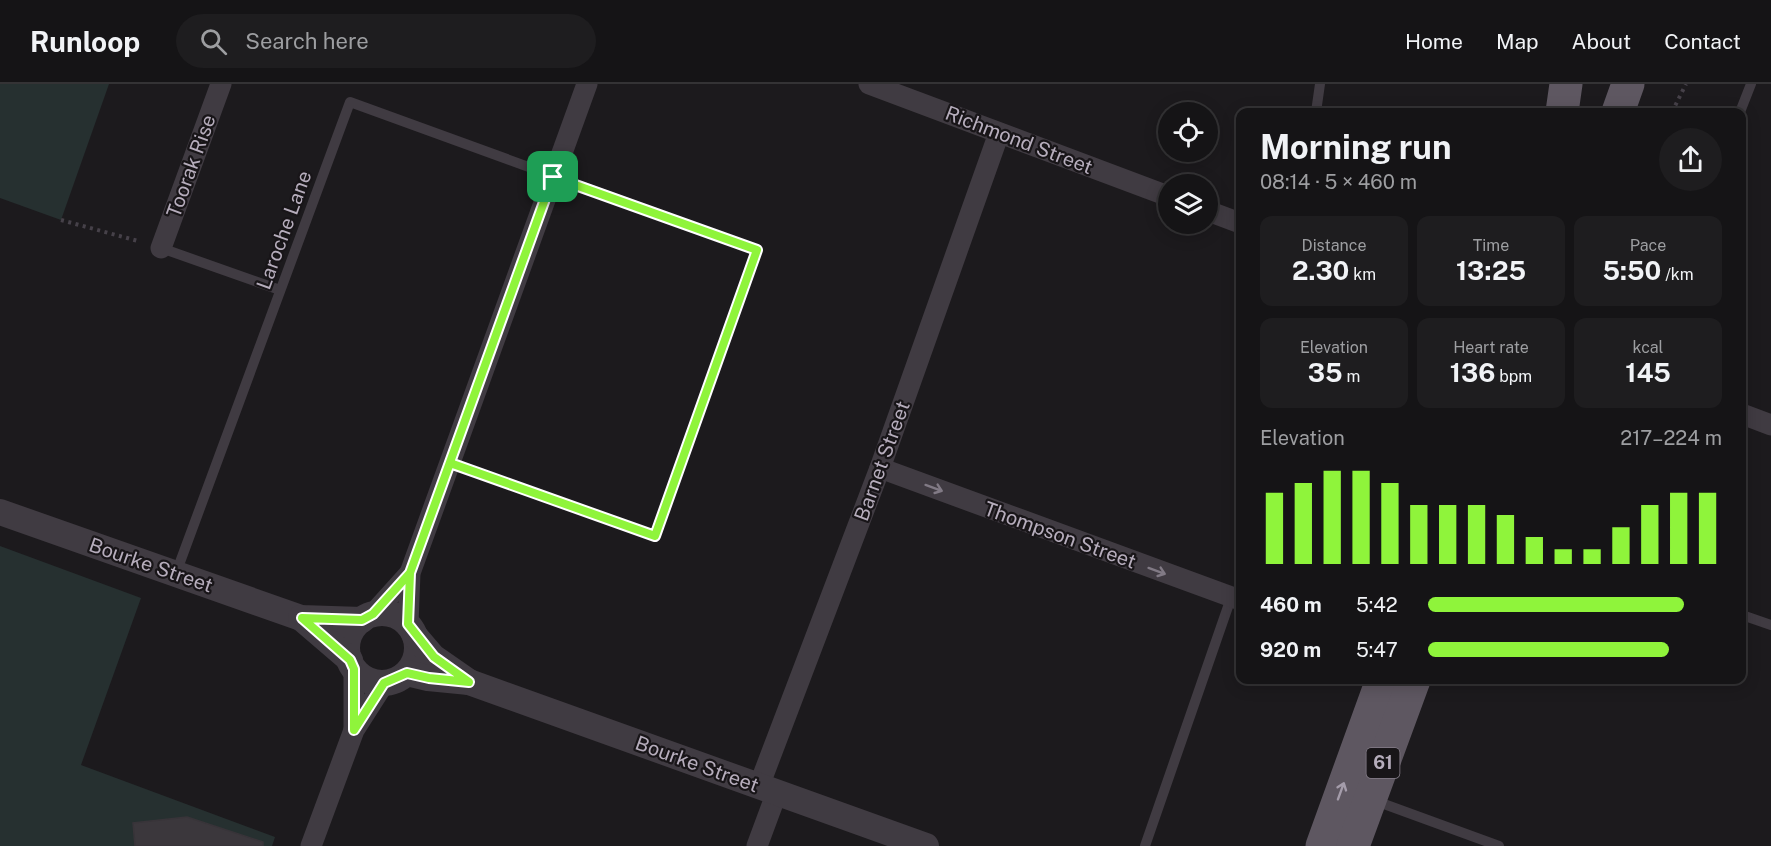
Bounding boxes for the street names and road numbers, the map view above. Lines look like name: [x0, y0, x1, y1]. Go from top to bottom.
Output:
street label: Richmond Street: [942, 101, 1096, 179]
street label: Toorak Rise: [161, 111, 221, 221]
street label: Laroche Lane: [251, 167, 317, 293]
street label: Barnet Street: [849, 398, 915, 524]
street label: Thompson Street: [981, 496, 1139, 574]
street label: Bourke Street: [86, 533, 216, 597]
street label: Bourke Street: [632, 731, 762, 797]
road number: 61: [1366, 748, 1400, 778]

